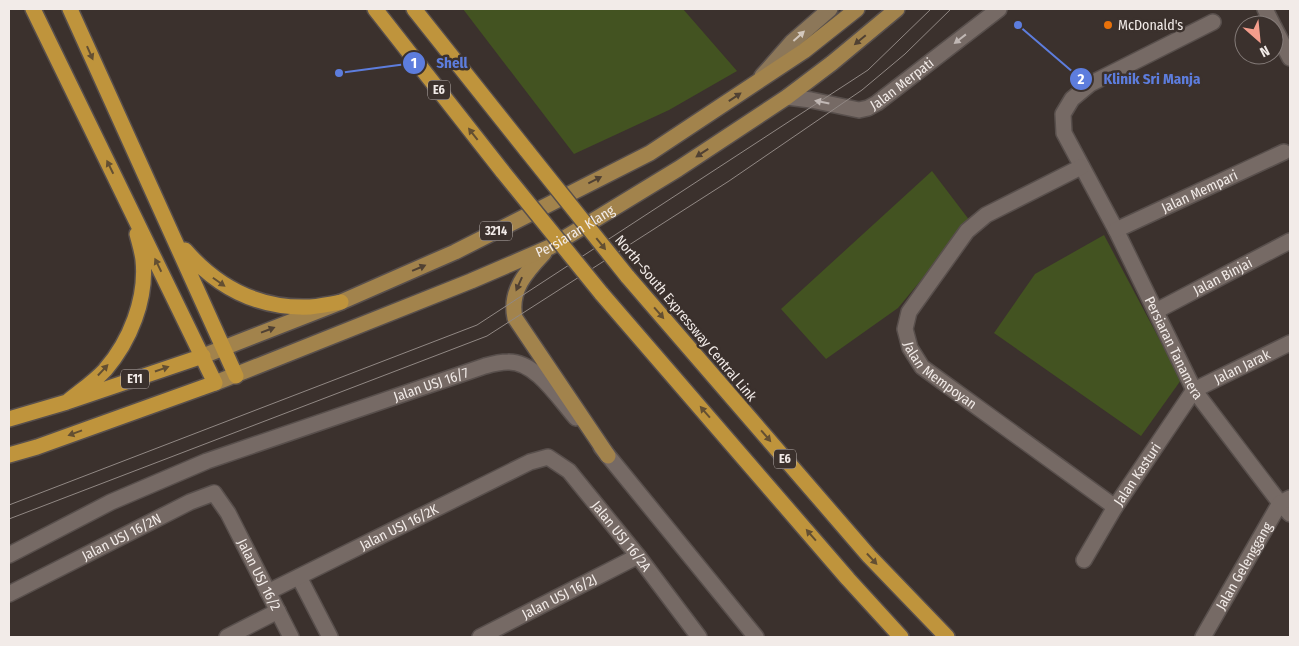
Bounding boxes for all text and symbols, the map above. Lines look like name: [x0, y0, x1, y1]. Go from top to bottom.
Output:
north arrow: [1234, 15, 1284, 65]
place label: McDonald's: [1118, 17, 1183, 34]
marker: McDonald's: [1102, 19, 1114, 31]
one-way arrow: [793, 30, 805, 42]
one-way arrow: [954, 33, 967, 44]
one-way arrow: [854, 34, 866, 46]
text: N: [1257, 42, 1272, 61]
one-way arrow: [87, 46, 95, 60]
callout: Shell: [401, 48, 478, 78]
text: 1: [411, 54, 417, 72]
text: Shell: [436, 54, 469, 72]
street label: Jalan Merpati: [867, 54, 937, 114]
callout: Klinik Sri Manja: [1068, 64, 1210, 94]
text: 2: [1077, 70, 1085, 88]
text: Klinik Sri Manja: [1104, 70, 1201, 88]
road number: E6: [428, 80, 450, 100]
one-way arrow: [728, 92, 742, 102]
one-way arrow: [814, 98, 830, 106]
one-way arrow: [468, 127, 478, 141]
one-way arrow: [696, 148, 709, 158]
one-way arrow: [106, 160, 114, 174]
street label: Jalan Mempari: [1159, 167, 1240, 217]
one-way arrow: [588, 176, 603, 184]
street label: Persiaran Klang: [533, 202, 618, 261]
road number: 3214: [480, 222, 512, 240]
street label: North–South Expressway Central Link: [611, 232, 760, 405]
one-way arrow: [596, 237, 607, 250]
street label: Jalan Binjai: [1190, 254, 1255, 299]
one-way arrow: [154, 258, 162, 272]
one-way arrow: [412, 264, 426, 272]
one-way arrow: [213, 277, 226, 287]
one-way arrow: [515, 277, 523, 291]
street label: Persiaran Tanamera: [1141, 294, 1206, 403]
one-way arrow: [654, 307, 665, 320]
one-way arrow: [261, 326, 276, 333]
street label: Jalan Mempoyan: [900, 340, 980, 413]
street label: Jalan Jarak: [1211, 346, 1273, 388]
one-way arrow: [97, 364, 109, 376]
street label: Jalan USJ 16/7: [391, 364, 471, 406]
one-way arrow: [155, 365, 170, 373]
road number: E11: [121, 369, 149, 388]
one-way arrow: [699, 406, 710, 419]
one-way arrow: [760, 429, 771, 442]
one-way arrow: [67, 430, 82, 437]
street label: Jalan Kasturi: [1110, 440, 1165, 509]
road number: E6: [774, 449, 796, 468]
street label: Jalan USJ 16/2A: [588, 498, 655, 575]
street label: Jalan USJ 16/2K: [357, 501, 442, 554]
street label: Jalan USJ 16/2N: [79, 510, 164, 565]
street label: Jalan Gelenggang: [1212, 519, 1276, 613]
one-way arrow: [805, 530, 817, 542]
street label: Jalan USJ 16/2: [233, 536, 284, 613]
one-way arrow: [866, 552, 878, 564]
street label: Jalan USJ 16/2J: [519, 571, 600, 623]

